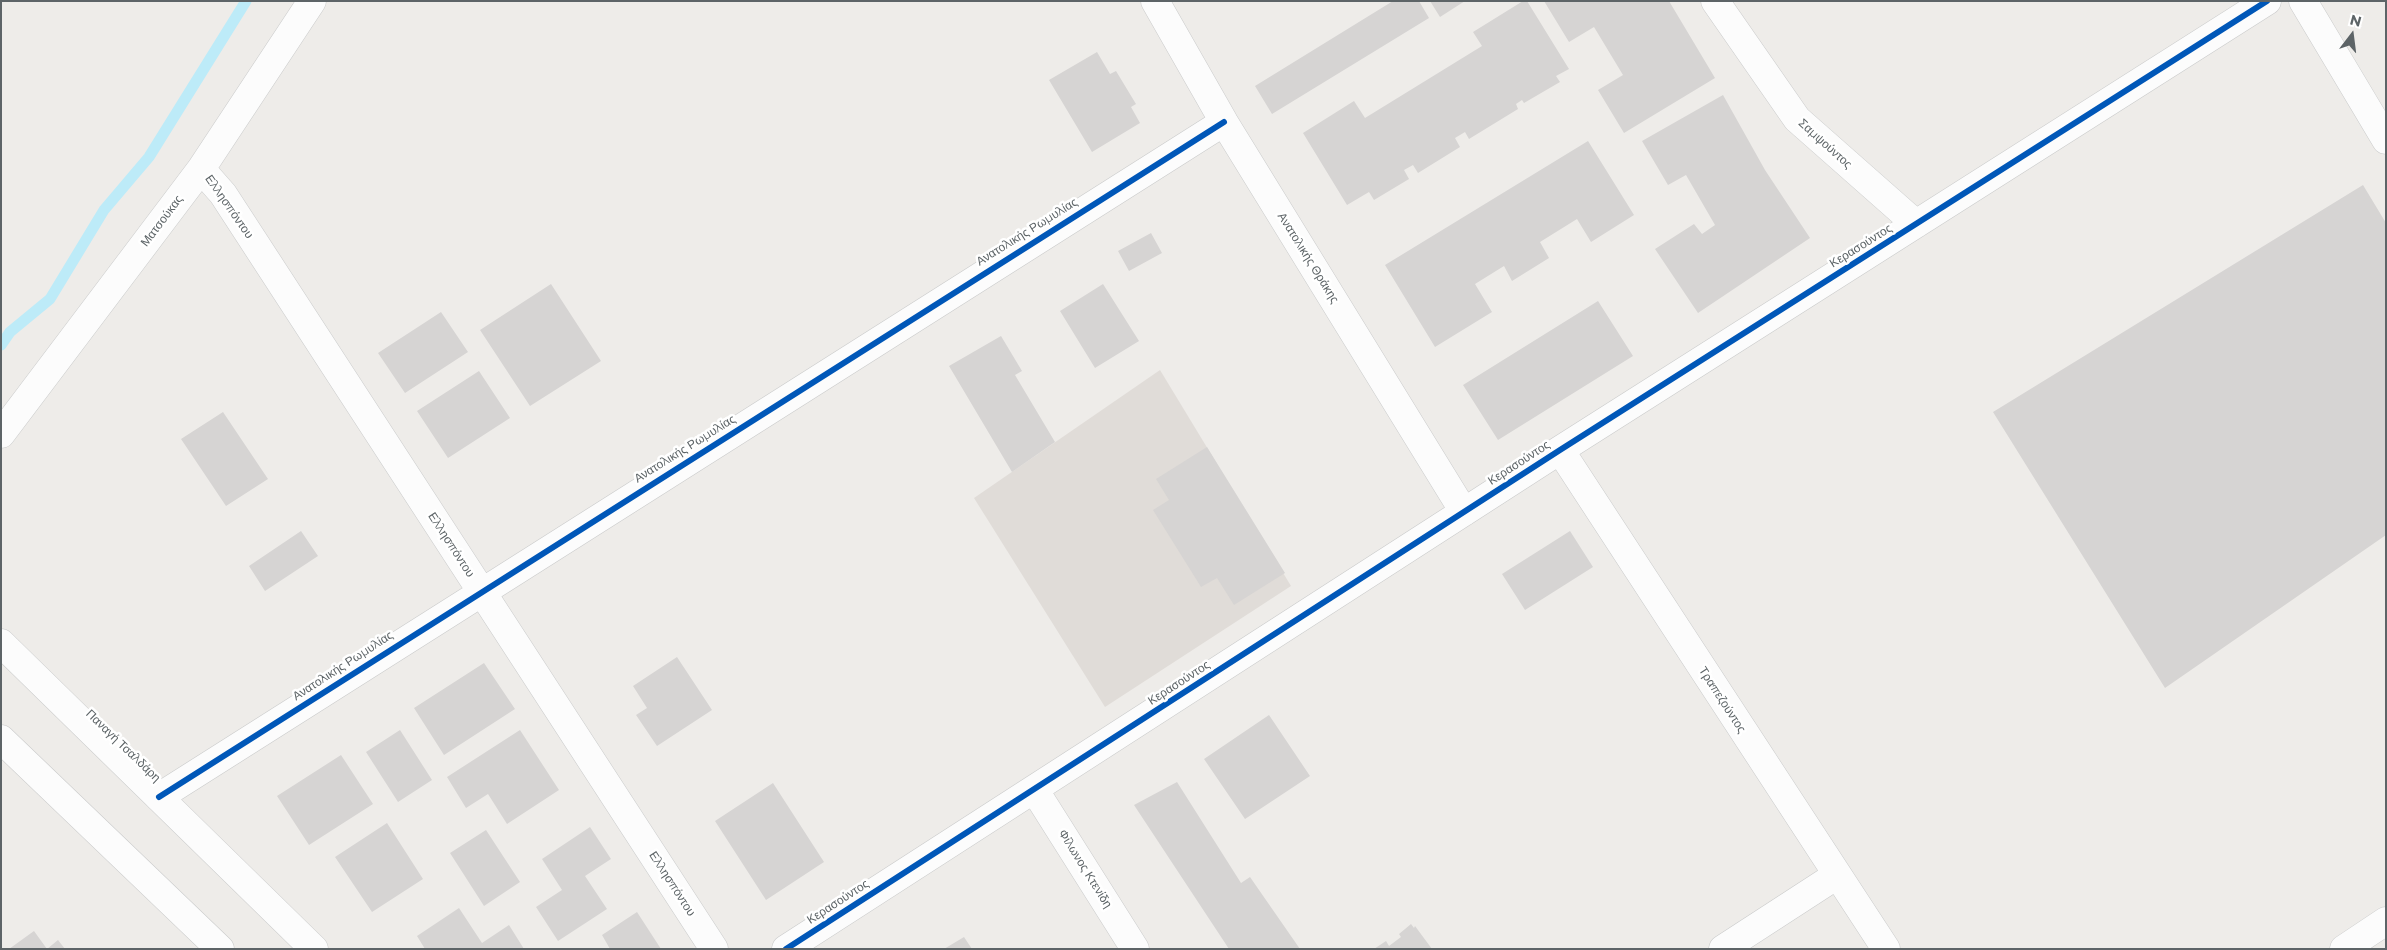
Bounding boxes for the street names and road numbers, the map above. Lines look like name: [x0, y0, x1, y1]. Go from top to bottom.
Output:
street label: Σαμψούντος: [1795, 116, 1855, 172]
street label: Ελλησπόντου: [202, 172, 256, 242]
street label: Ματσούκας: [138, 192, 186, 250]
street label: Ανατολικής Ρωμυλίας: [974, 195, 1080, 269]
street label: Ανατολικής Θράκης: [1274, 210, 1342, 306]
street label: Κερασούντος: [1827, 221, 1895, 271]
street label: Ανατολικής Ρωμυλίας: [632, 412, 738, 486]
street label: Κερασούντος: [1485, 438, 1553, 488]
street label: Ελλησπόντου: [425, 510, 477, 580]
street label: Ανατολικής Ρωμυλίας: [290, 628, 396, 704]
street label: Κερασούντος: [1145, 658, 1213, 708]
street label: Τραπεζούντος: [1695, 664, 1749, 736]
street label: Παναγή Τσαλδάρη: [83, 707, 163, 785]
street label: Φίλωνος Κτενίδη: [1055, 827, 1115, 911]
street label: Ελλησπόντου: [646, 849, 698, 919]
street label: Κερασούντος: [804, 877, 872, 927]

